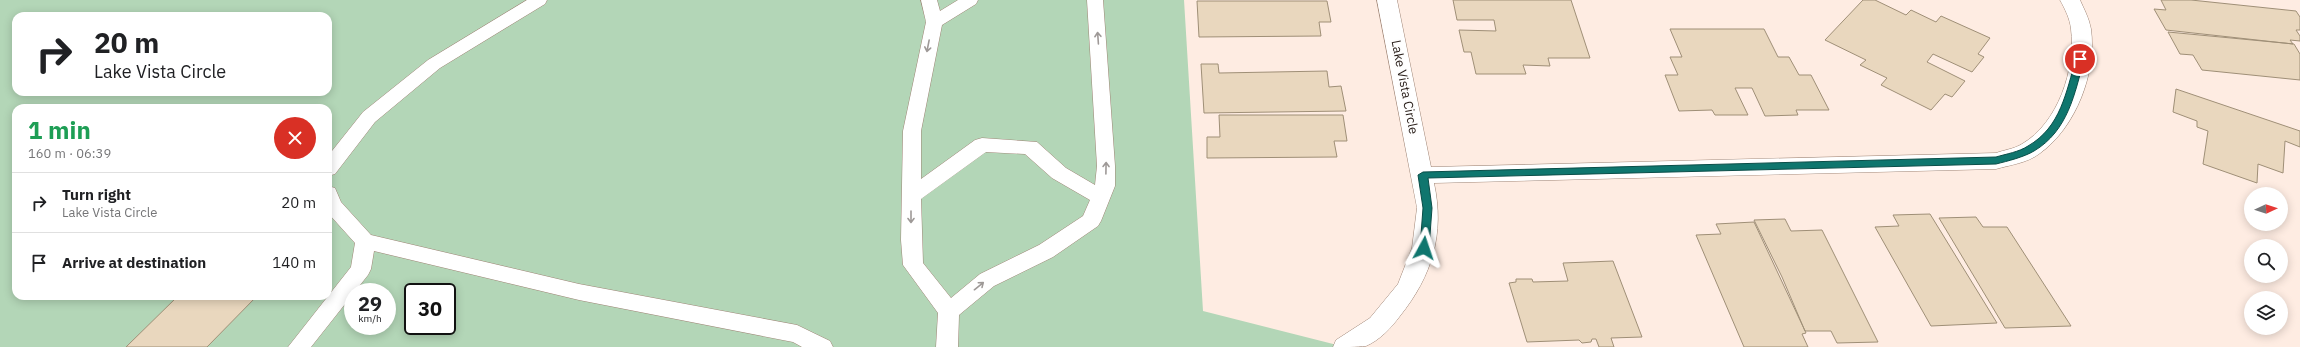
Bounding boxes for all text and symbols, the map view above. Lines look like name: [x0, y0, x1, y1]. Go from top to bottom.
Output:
text: 20 m: [94, 24, 159, 61]
icon: right: [28, 28, 80, 80]
one-way arrow: [1094, 32, 1101, 45]
street label: Lake Vista Circle: [1388, 39, 1422, 135]
one-way arrow: [924, 40, 932, 53]
pin: [2063, 42, 2097, 76]
icon: arrive: [2069, 48, 2091, 70]
text: Lake Vista Circle: [94, 60, 226, 83]
text: 1 min: [28, 114, 91, 146]
button: close: [274, 117, 316, 159]
text: 160 m · 06:39: [28, 145, 111, 162]
one-way arrow: [1102, 162, 1110, 175]
text: Turn right: [62, 185, 131, 204]
north arrow: [2244, 187, 2288, 231]
map controls: [2244, 187, 2288, 335]
icon: right: [28, 192, 50, 214]
text: 20 m: [281, 193, 316, 212]
text: Lake Vista Circle: [62, 204, 158, 221]
one-way arrow: [907, 210, 915, 223]
position arrow: [1403, 227, 1445, 269]
button: search: [2244, 239, 2288, 283]
icon: arrive: [28, 252, 50, 274]
text: Arrive at destination: [62, 253, 206, 272]
text: 140 m: [272, 253, 316, 272]
one-way arrow: [973, 282, 984, 291]
speed limit sign: 30: [404, 283, 456, 335]
text: 29: [358, 290, 382, 317]
button: layers: [2244, 291, 2288, 335]
text: km/h: [358, 312, 382, 325]

